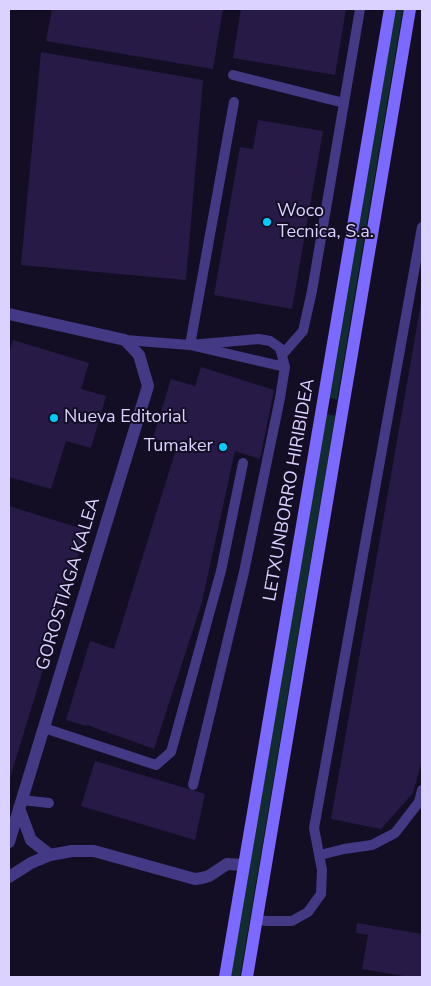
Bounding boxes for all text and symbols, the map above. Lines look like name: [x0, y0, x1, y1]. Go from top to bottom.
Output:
place label: Woco Tecnica, S.a.: [277, 201, 374, 243]
marker: Woco Tecnica, S.a.: [261, 216, 273, 228]
street label: LETXUNBORRO HIRIBIDEA: [260, 377, 320, 603]
place label: Nueva Editorial: [64, 407, 187, 429]
marker: Nueva Editorial: [48, 412, 60, 424]
place label: Tumaker: [144, 436, 213, 458]
marker: Tumaker: [217, 441, 229, 453]
street label: GOROSTIAGA KALEA: [32, 495, 106, 673]

